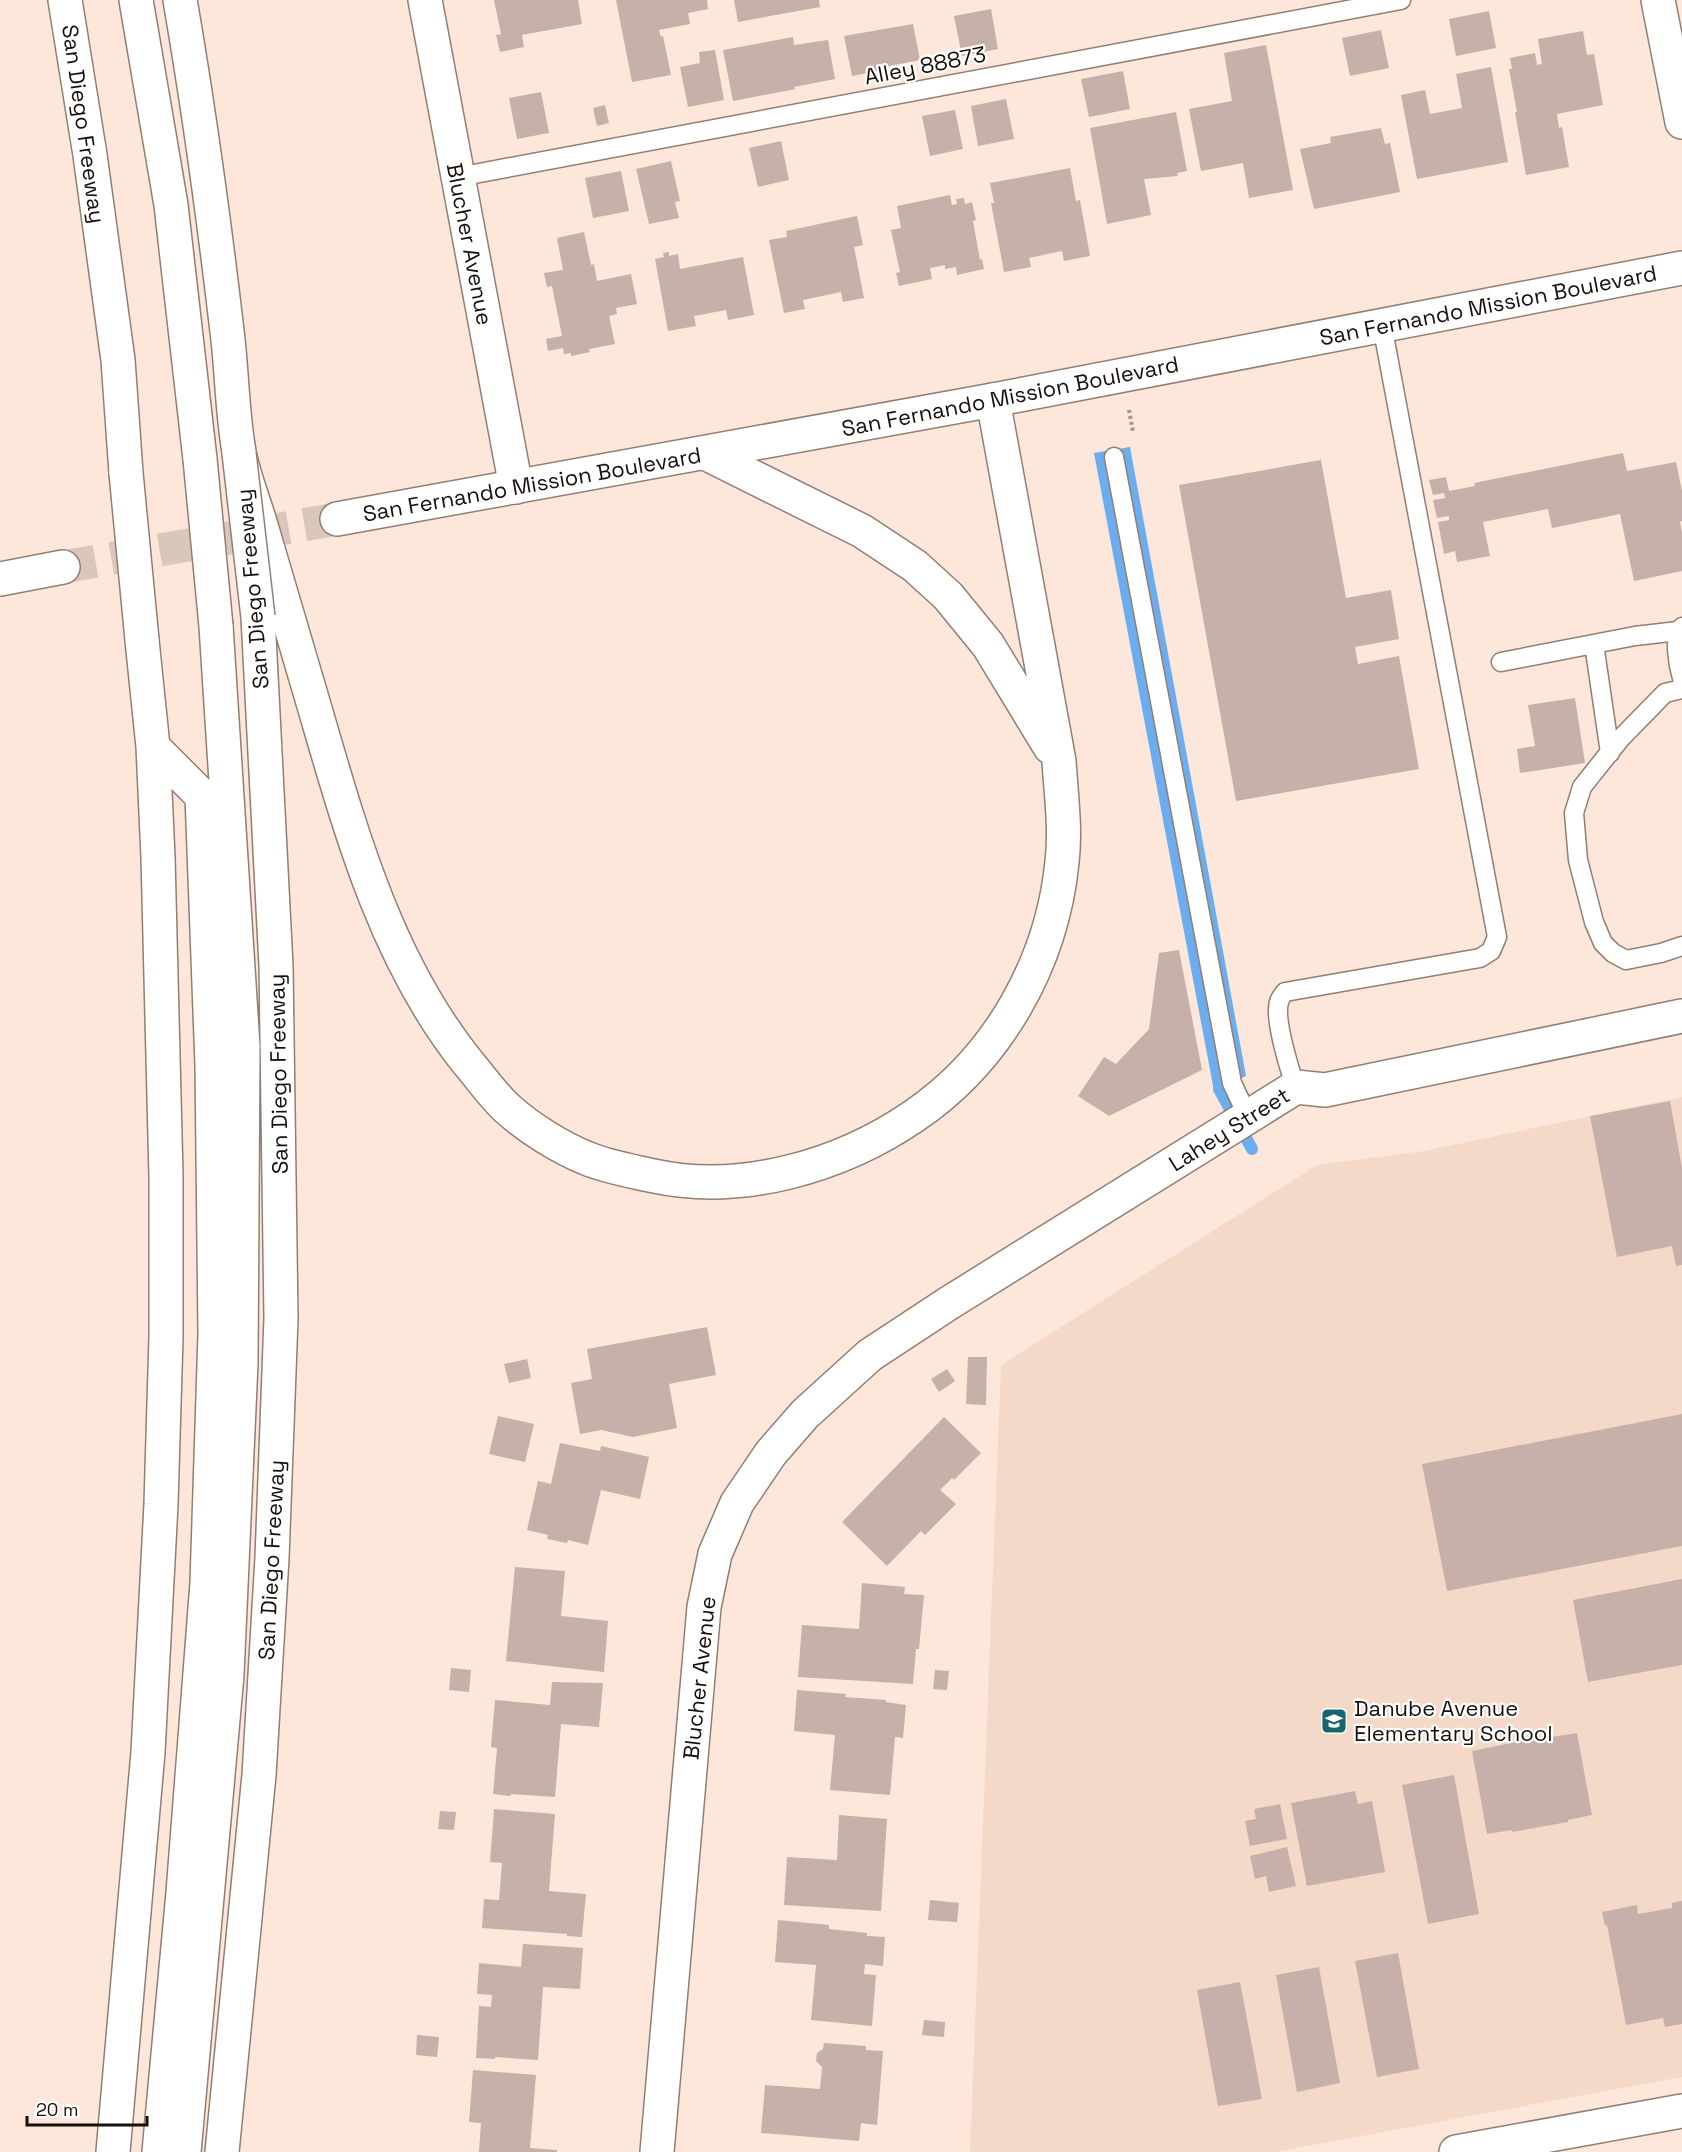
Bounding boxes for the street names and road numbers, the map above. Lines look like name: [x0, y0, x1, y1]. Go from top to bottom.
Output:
street label: San Diego Freeway: [56, 23, 112, 225]
street label: Alley 88873: [862, 39, 988, 91]
street label: Blucher Avenue: [441, 161, 499, 327]
street label: San Fernando Mission Boulevard: [1317, 259, 1659, 351]
street label: San Fernando Mission Boulevard: [839, 350, 1181, 442]
street label: San Fernando Mission Boulevard: [361, 440, 703, 528]
street label: San Diego Freeway: [229, 488, 275, 690]
street label: San Diego Freeway: [262, 973, 294, 1175]
street label: Lahey Street: [1163, 1081, 1295, 1177]
street label: San Diego Freeway: [252, 1459, 290, 1661]
street label: Blucher Avenue: [676, 1595, 722, 1761]

